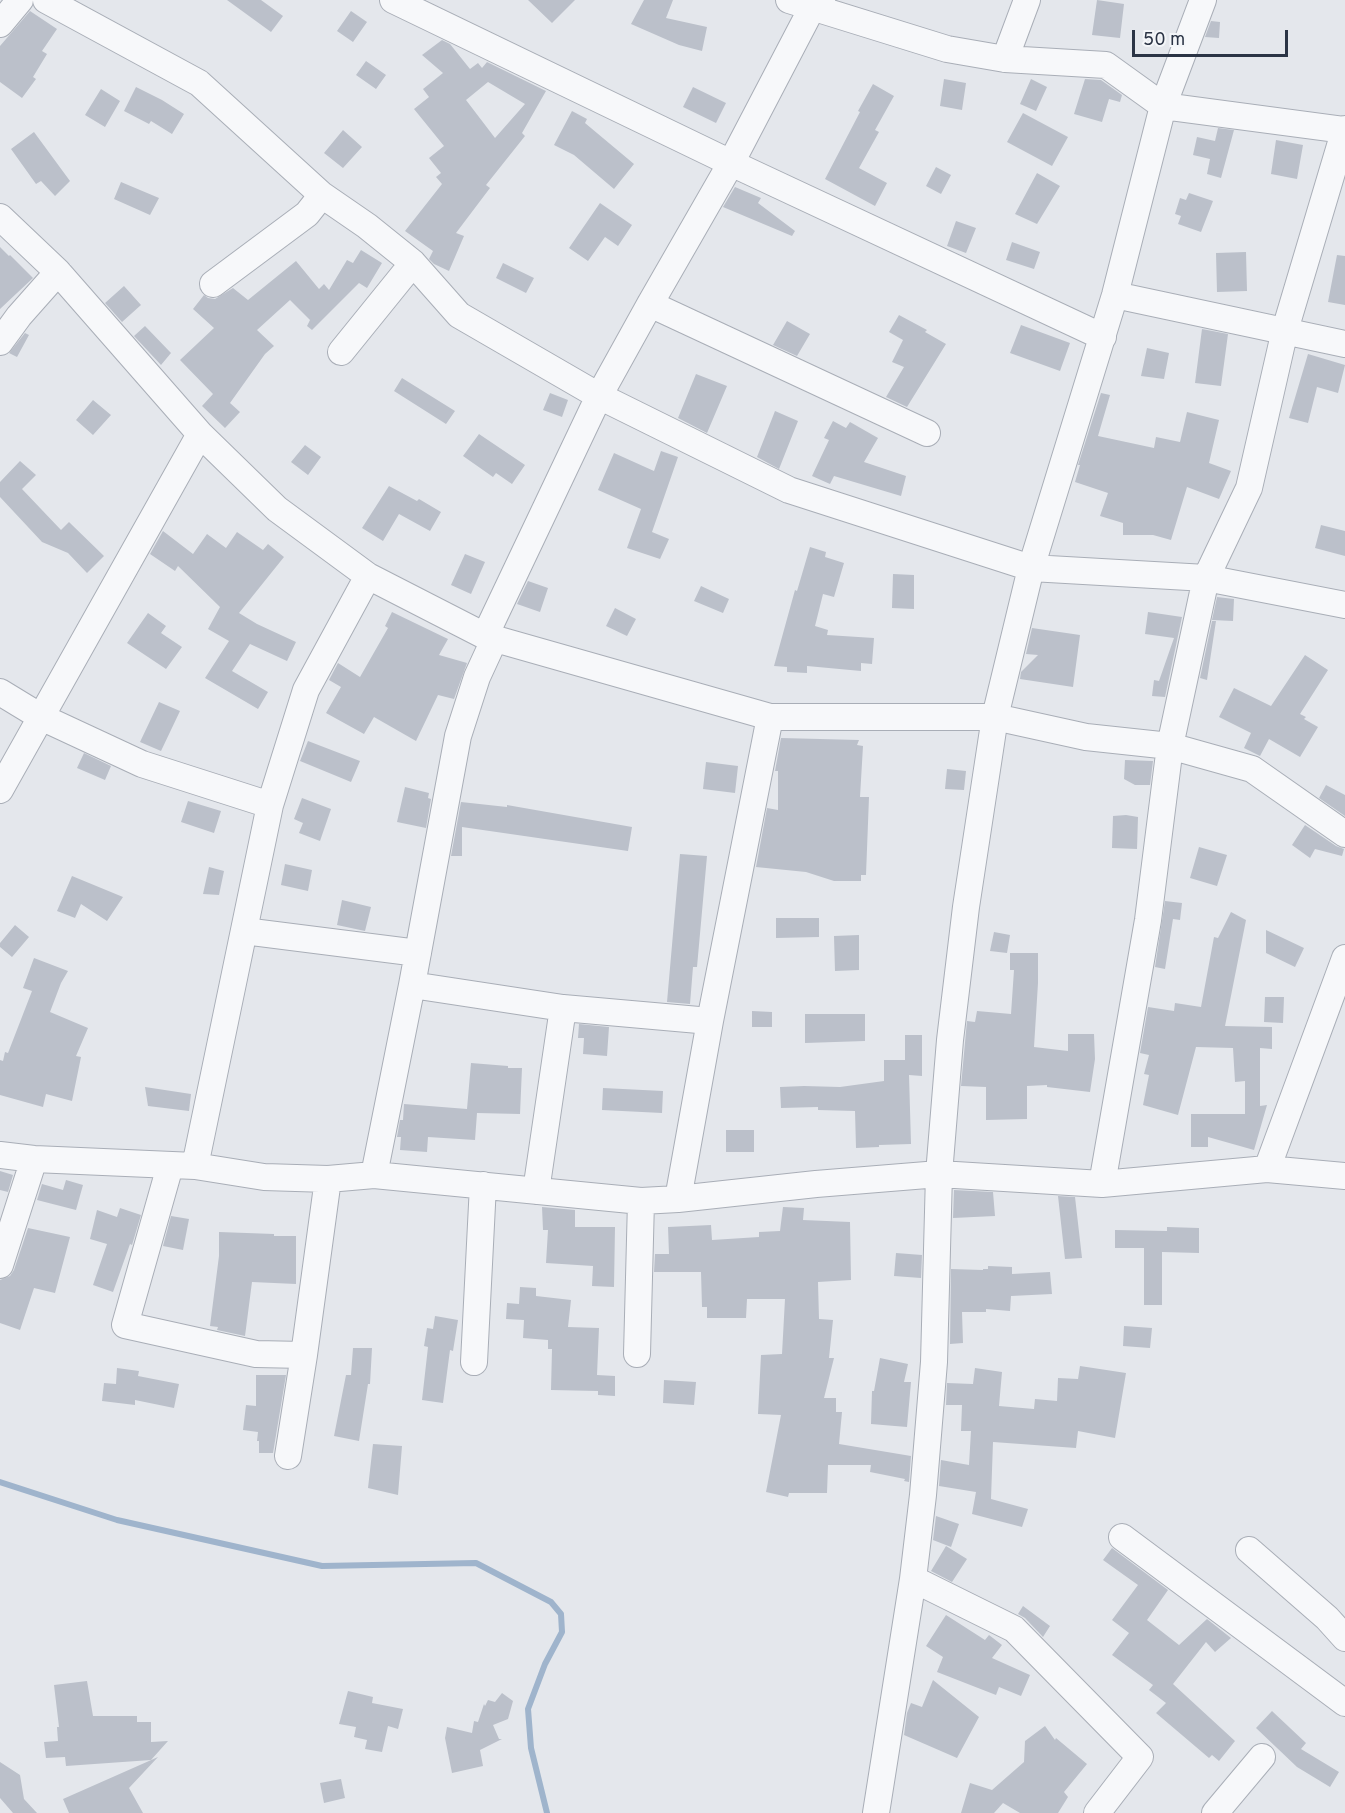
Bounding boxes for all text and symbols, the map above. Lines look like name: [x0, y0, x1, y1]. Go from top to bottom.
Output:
scale bar: [1135, 18, 1291, 56]
text: 50 m: [1143, 29, 1185, 52]

